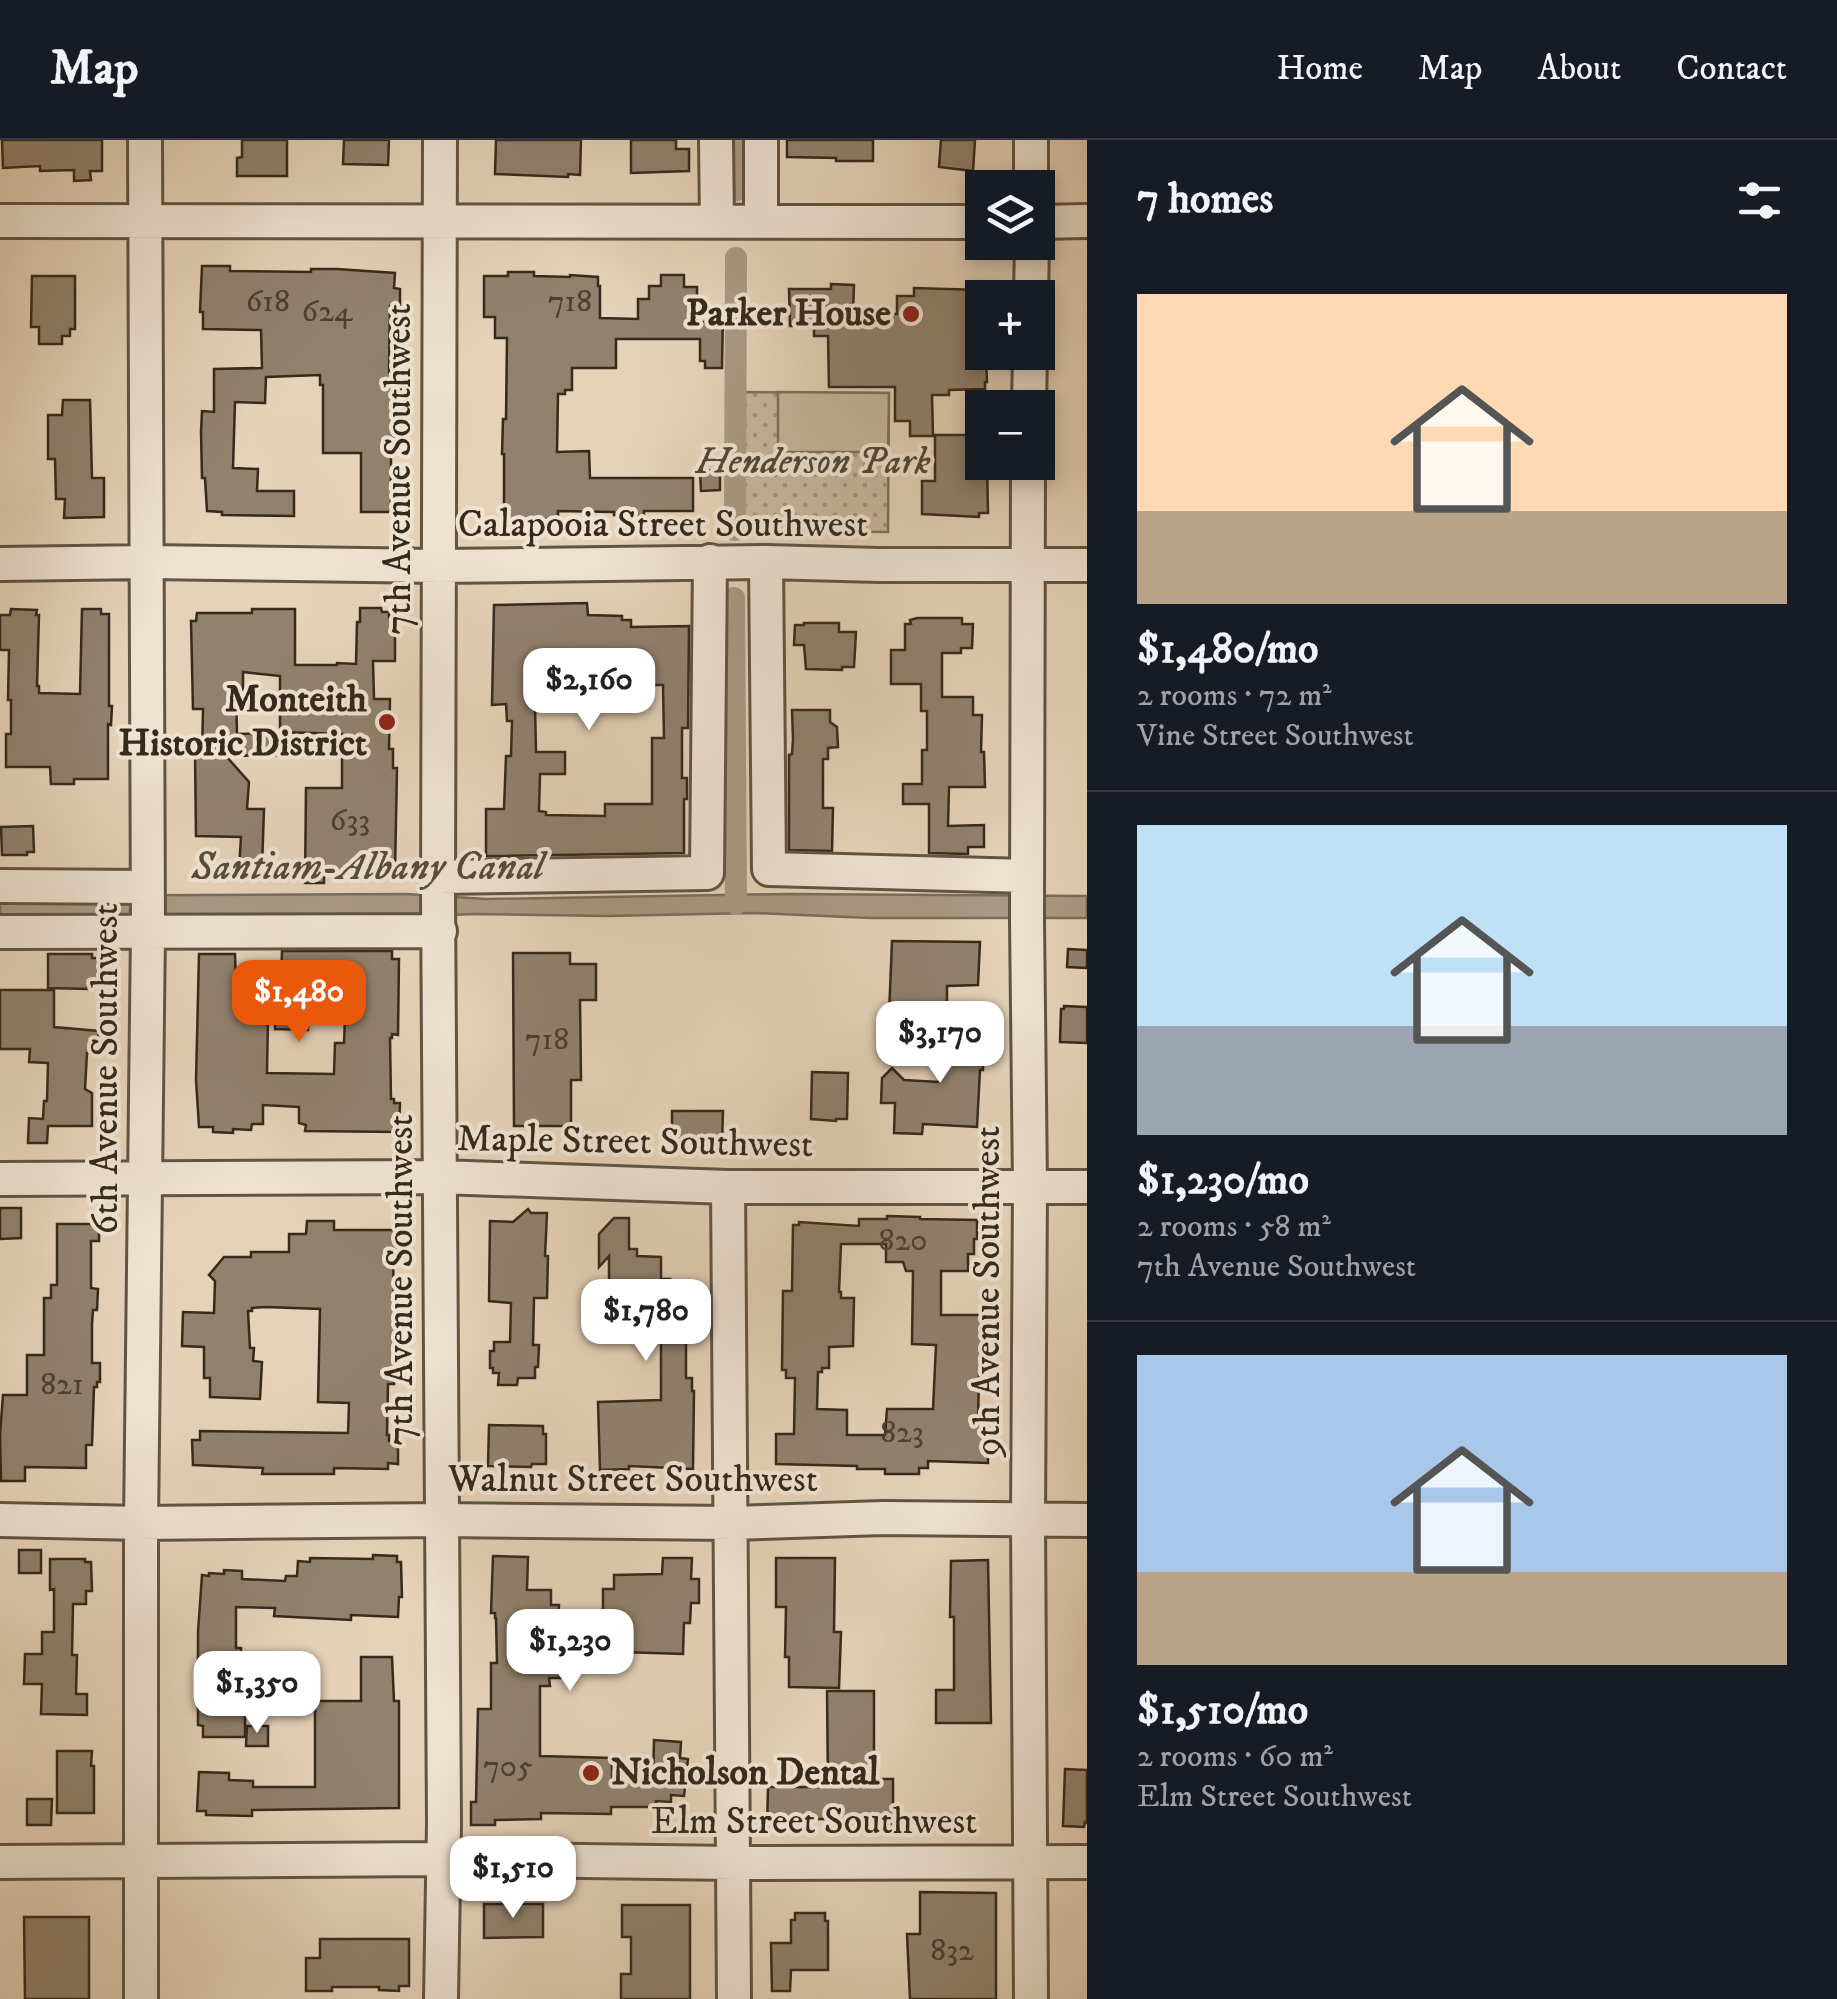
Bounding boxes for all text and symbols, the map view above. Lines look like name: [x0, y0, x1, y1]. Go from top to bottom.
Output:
text: Map: [50, 39, 138, 99]
text: Home: [1276, 47, 1363, 91]
text: Map: [1418, 47, 1482, 91]
text: About: [1537, 47, 1621, 91]
text: Contact: [1676, 47, 1787, 91]
map controls: [965, 170, 1055, 480]
button: layers: [965, 170, 1055, 260]
icon: filters: [1732, 173, 1787, 228]
text: 7 homes: [1137, 174, 1273, 226]
button: +: [965, 280, 1055, 370]
house number: 618: [246, 282, 290, 322]
house number: 718: [548, 282, 592, 322]
place label: Parker House: [686, 290, 891, 338]
house number: 624: [302, 292, 353, 332]
street label: 7th Avenue Southwest: [375, 303, 423, 635]
marker: Parker House: [900, 303, 922, 325]
icon: home: [1372, 359, 1552, 539]
button: −: [965, 390, 1055, 480]
park label: Henderson Park: [694, 438, 931, 486]
street label: Calapooia Street Southwest: [458, 501, 868, 549]
text: $1,480/mo: [1137, 624, 1319, 676]
pin: $2,160: [508, 648, 670, 733]
text: $2,160: [545, 660, 633, 700]
place label: Monteith Historic District: [118, 676, 367, 768]
text: 2 rooms · 72 m²: [1137, 676, 1332, 716]
marker: Monteith Historic District: [376, 711, 398, 733]
text: Vine Street Southwest: [1137, 716, 1414, 756]
house number: 633: [330, 801, 370, 841]
water label: Santiam-Albany Canal: [191, 843, 548, 893]
icon: home: [1372, 890, 1552, 1070]
street label: 6th Avenue Southwest: [82, 903, 130, 1235]
pin: $1,480: [218, 960, 380, 1045]
text: $1,480: [254, 972, 344, 1012]
pin: $3,170: [859, 1001, 1021, 1086]
text: $3,170: [898, 1013, 982, 1053]
house number: 718: [525, 1020, 569, 1060]
street label: 7th Avenue Southwest: [377, 1114, 425, 1446]
street label: Maple Street Southwest: [456, 1115, 814, 1169]
street label: 9th Avenue Southwest: [964, 1126, 1012, 1458]
text: $1,230/mo: [1137, 1155, 1309, 1207]
text: 2 rooms · 58 m²: [1137, 1207, 1331, 1247]
house number: 820: [879, 1221, 927, 1261]
text: 7th Avenue Southwest: [1137, 1247, 1416, 1287]
pin: $1,780: [565, 1279, 727, 1364]
text: $1,780: [603, 1291, 689, 1331]
house number: 821: [40, 1365, 84, 1405]
house number: 823: [880, 1413, 924, 1453]
icon: home: [1372, 1420, 1552, 1600]
street label: Walnut Street Southwest: [447, 1456, 818, 1504]
pin: $1,230: [489, 1609, 651, 1694]
text: $1,230: [529, 1621, 611, 1661]
pin: $1,350: [176, 1651, 338, 1736]
text: $1,350: [216, 1663, 298, 1703]
text: $1,510/mo: [1137, 1685, 1308, 1737]
text: 2 rooms · 60 m²: [1137, 1737, 1333, 1777]
house number: 705: [483, 1747, 533, 1787]
place label: Nicholson Dental: [611, 1749, 880, 1797]
marker: Nicholson Dental: [580, 1762, 602, 1784]
text: Elm Street Southwest: [1137, 1777, 1412, 1817]
street label: Elm Street Southwest: [651, 1798, 977, 1846]
pin: $1,510: [432, 1836, 594, 1921]
text: $1,510: [472, 1848, 554, 1888]
house number: 832: [930, 1931, 974, 1971]

